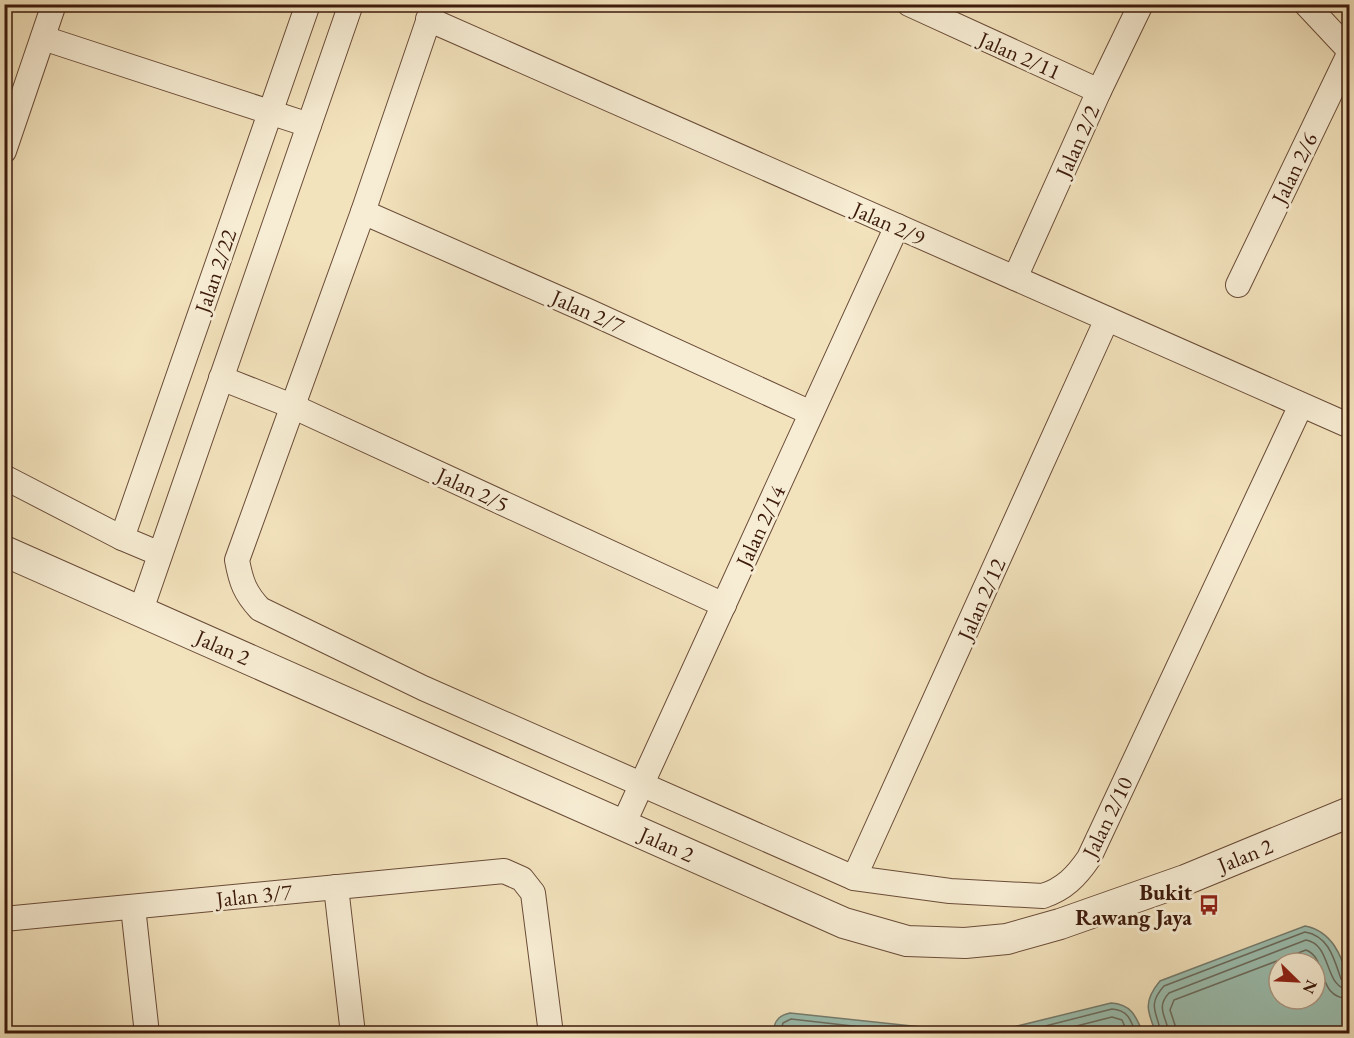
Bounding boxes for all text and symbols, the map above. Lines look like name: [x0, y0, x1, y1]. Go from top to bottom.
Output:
street label: Jalan 2/11: [972, 24, 1065, 86]
street label: Jalan 2/2: [1048, 100, 1106, 184]
street label: Jalan 2/6: [1264, 127, 1324, 211]
street label: Jalan 2/9: [846, 194, 930, 252]
street label: Jalan 2/22: [187, 225, 243, 319]
street label: Jalan 2/7: [545, 282, 629, 340]
street label: Jalan 2/5: [430, 459, 513, 519]
street label: Jalan 2/14: [728, 480, 792, 573]
street label: Jalan 2/12: [950, 553, 1013, 647]
street label: Jalan 2: [189, 622, 255, 672]
street label: Jalan 2/10: [1075, 771, 1140, 864]
street label: Jalan 2: [633, 819, 699, 869]
street label: Jalan 2: [1212, 831, 1277, 880]
street label: Jalan 3/7: [213, 877, 294, 914]
place label: Bukit Rawang Jaya: [1075, 878, 1193, 932]
bus stop icon: Bukit Rawang Jaya: [1197, 893, 1221, 917]
north arrow: [1267, 951, 1327, 1011]
text: N: [1298, 977, 1322, 997]

